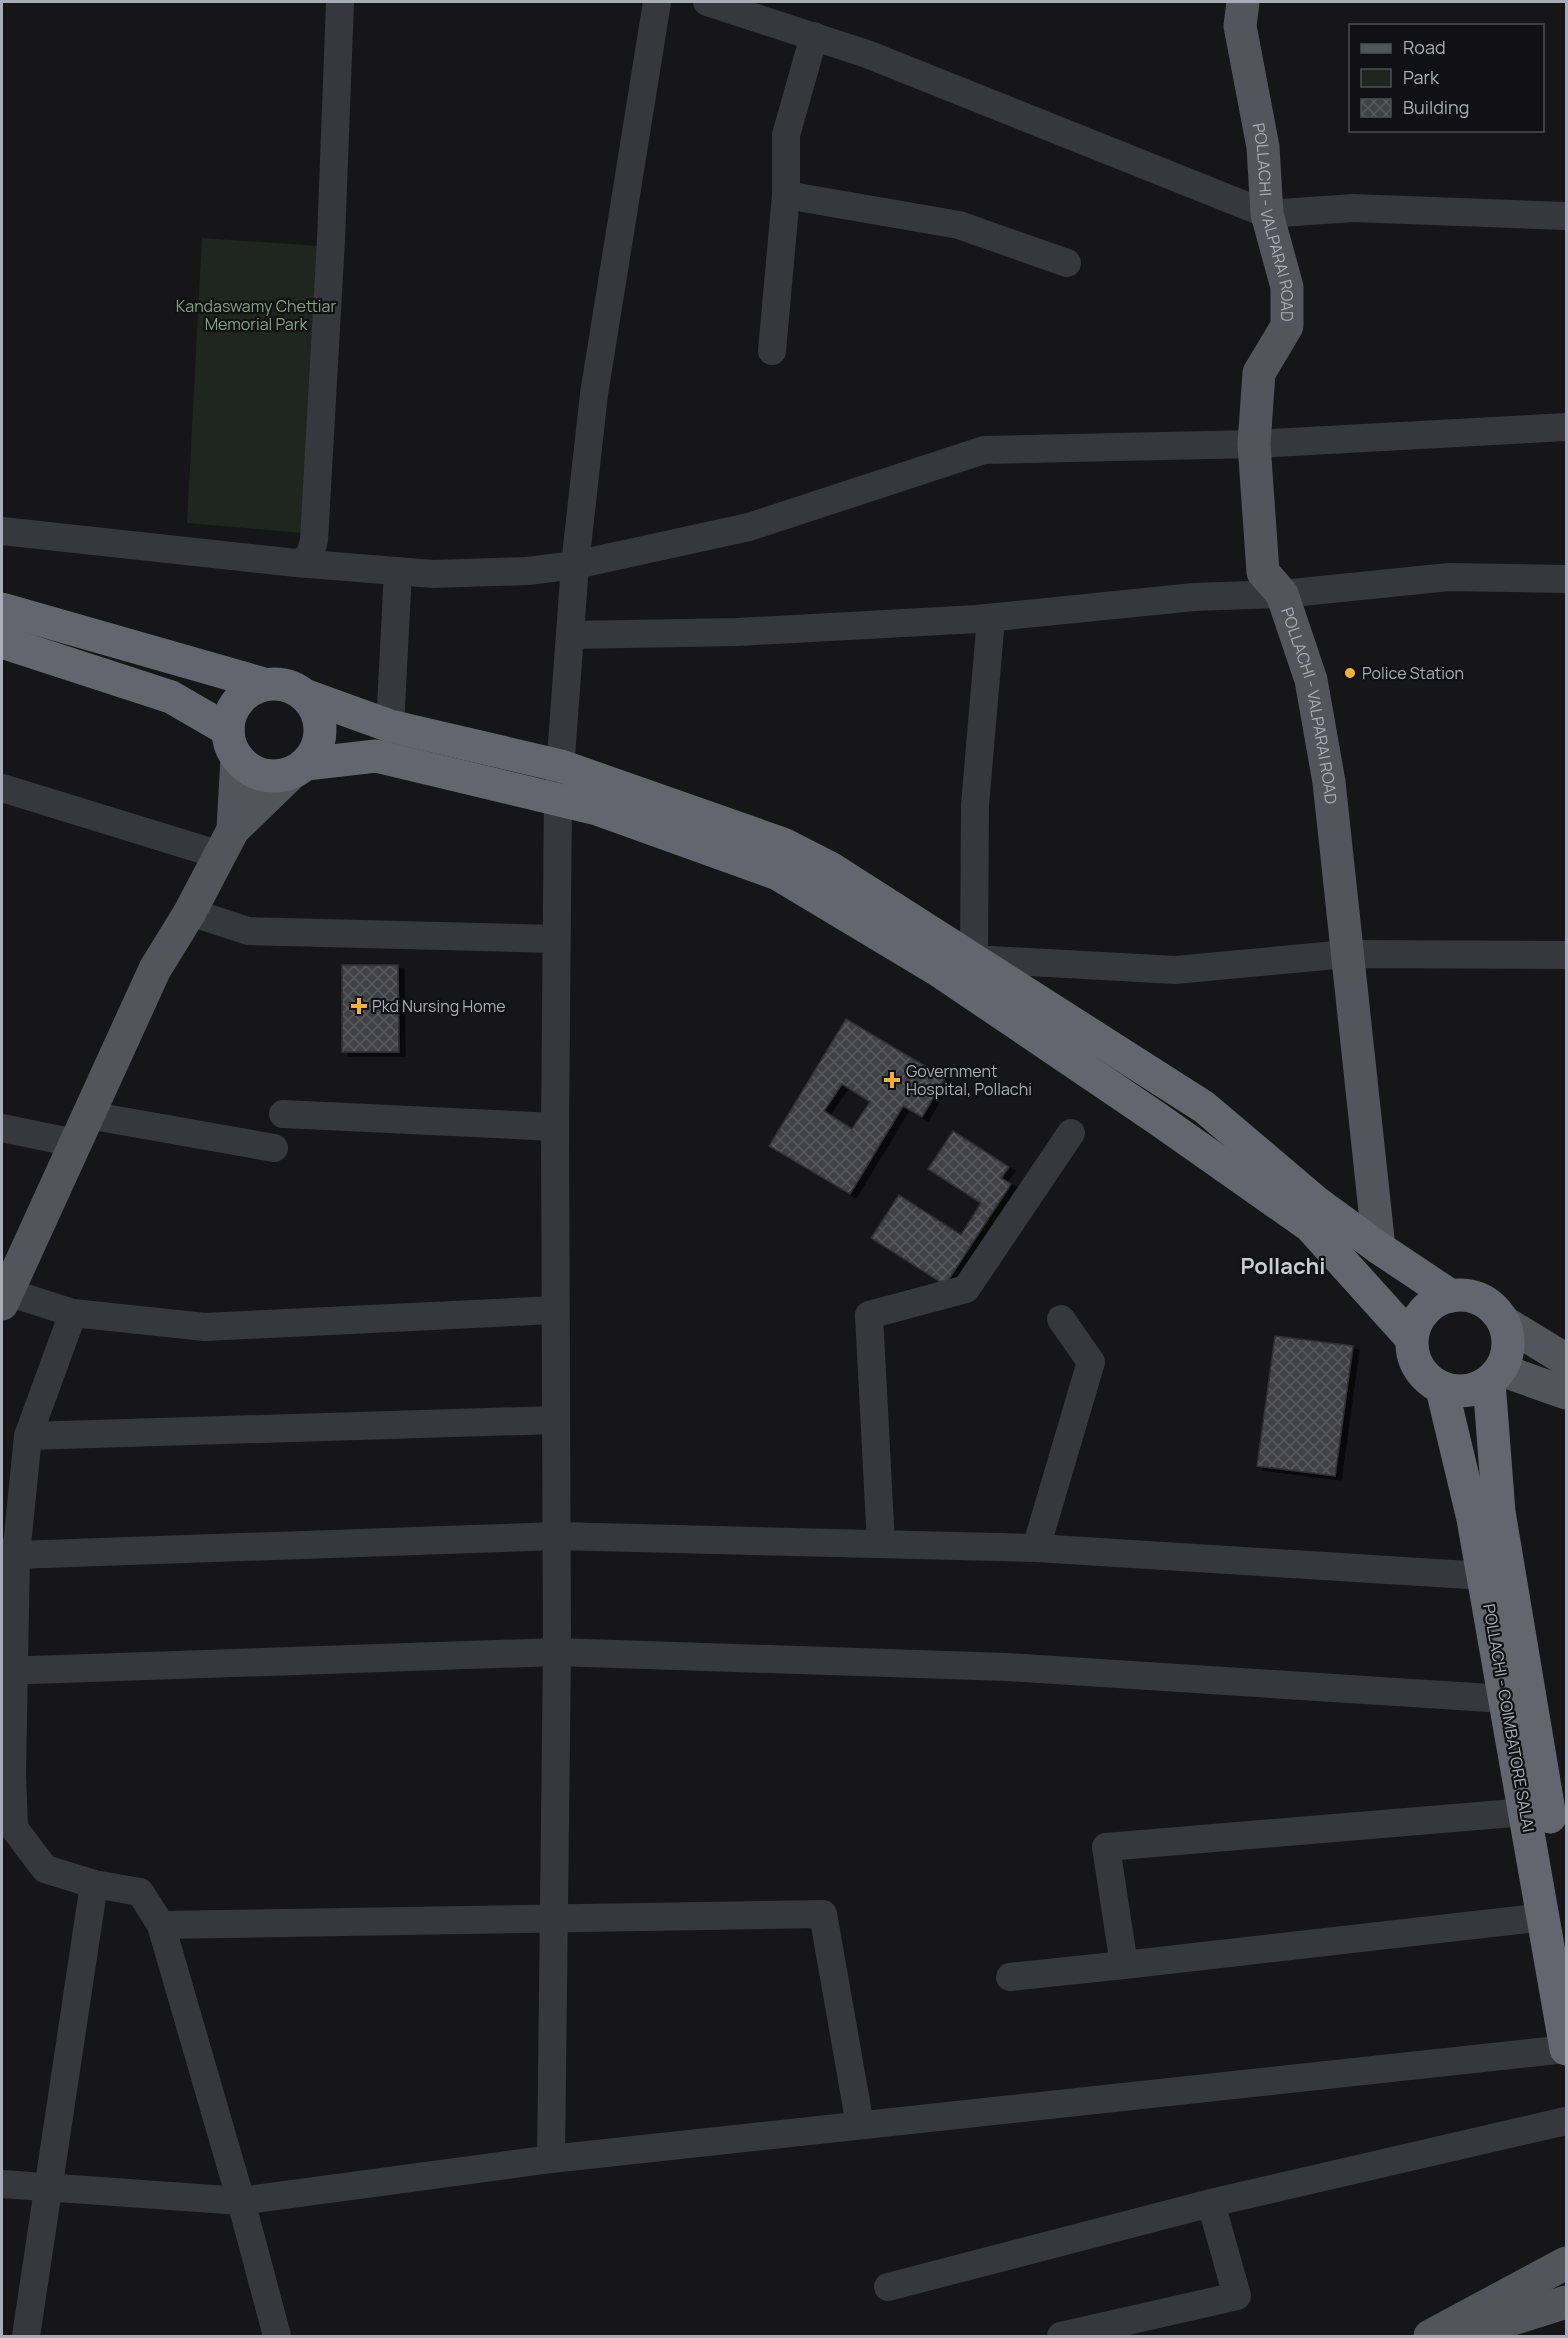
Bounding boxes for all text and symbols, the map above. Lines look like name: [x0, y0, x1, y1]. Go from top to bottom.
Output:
legend: [1349, 24, 1544, 132]
text: Road: [1403, 35, 1446, 59]
text: Park: [1403, 65, 1440, 89]
text: Building: [1403, 95, 1469, 119]
street label: POLLACHI - VALPARAI ROAD: [1248, 121, 1298, 322]
park label: Kandaswamy Chettiar Memorial Park: [176, 295, 336, 335]
street label: POLLACHI - VALPARAI ROAD: [1276, 604, 1342, 806]
place label: Police Station: [1362, 662, 1464, 684]
marker: Police Station: [1343, 666, 1357, 680]
place label: Pkd Nursing Home: [372, 995, 506, 1017]
marker: Pkd Nursing Home: [350, 997, 368, 1015]
place label: Government Hospital, Pollachi: [906, 1060, 1032, 1100]
marker: Government Hospital, Pollachi: [883, 1071, 901, 1089]
district label: Pollachi: [1240, 1251, 1326, 1281]
street label: POLLACHI - COIMBATORE SALAI: [1478, 1602, 1540, 1834]

